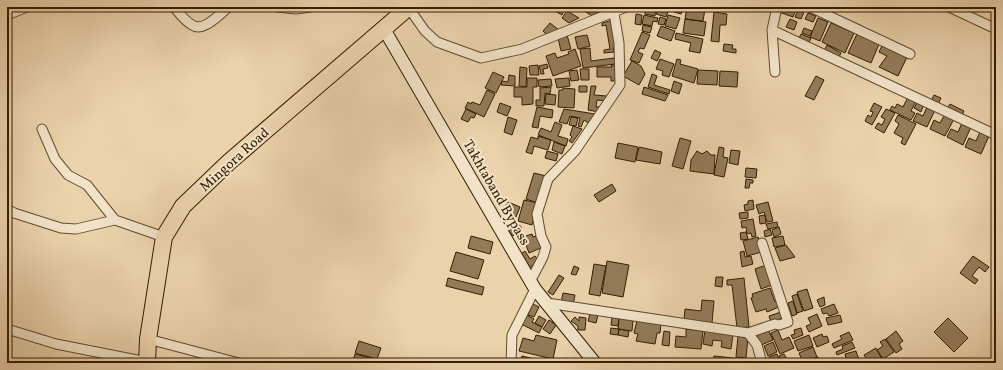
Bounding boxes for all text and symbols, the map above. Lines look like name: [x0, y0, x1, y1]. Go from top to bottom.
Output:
street label: Mingora Road: [196, 124, 274, 196]
street label: Takhtaband Bypass: [458, 136, 534, 249]

